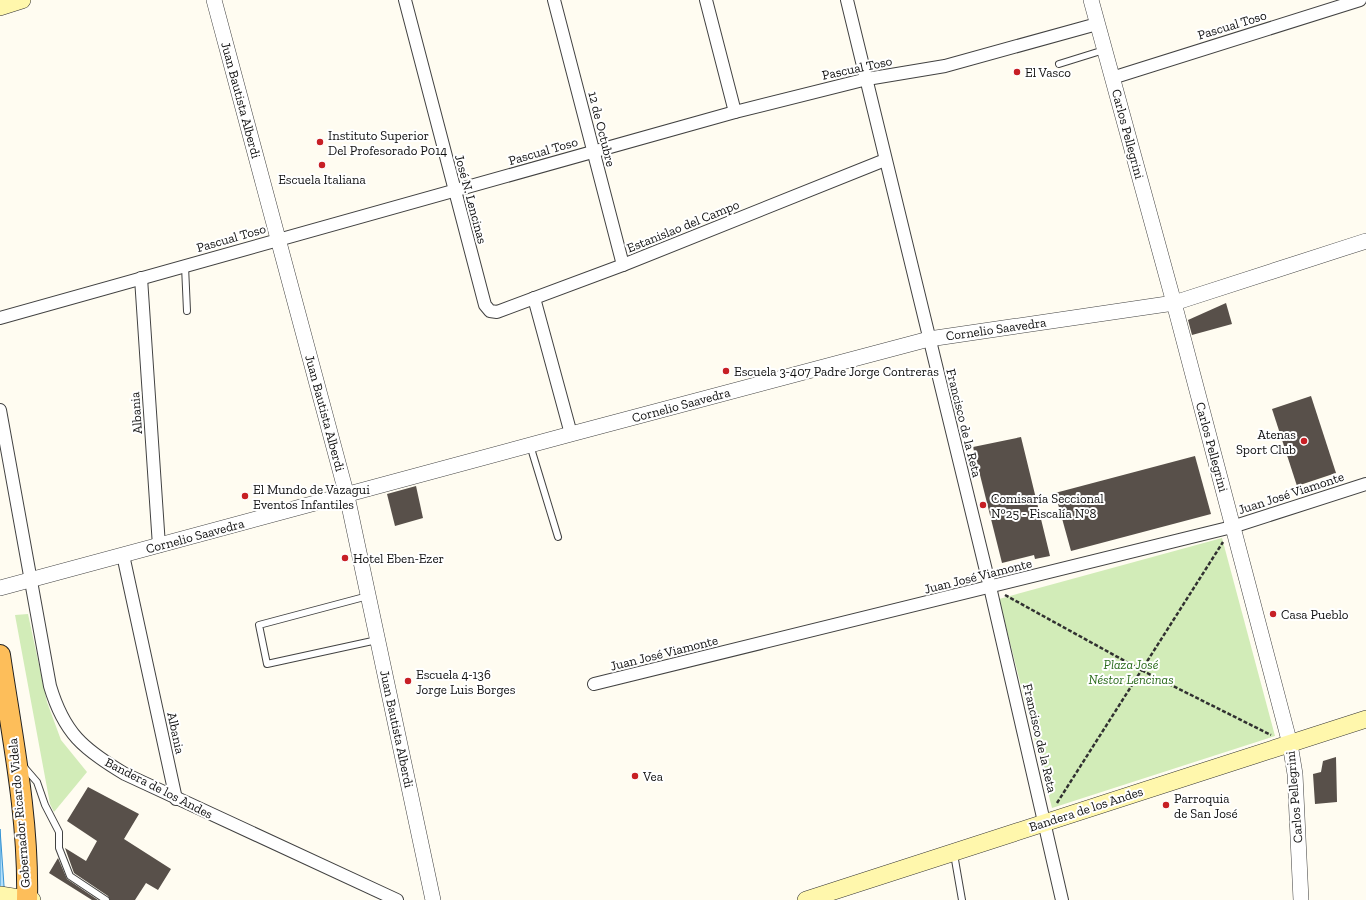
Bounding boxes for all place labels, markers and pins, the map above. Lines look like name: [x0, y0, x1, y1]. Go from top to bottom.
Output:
place label: El Vasco: [1025, 65, 1071, 80]
marker: El Vasco: [1012, 67, 1022, 77]
place label: Instituto Superior Del Profesorado P014: [328, 128, 447, 158]
marker: Instituto Superior Del Profesorado P014: [315, 137, 325, 147]
marker: Escuela Italiana: [317, 160, 327, 170]
place label: Escuela Italiana: [278, 172, 367, 187]
place label: Escuela 3-407 Padre Jorge Contreras: [734, 364, 939, 379]
marker: Escuela 3-407 Padre Jorge Contreras: [721, 366, 731, 376]
place label: Atenas Sport Club: [1236, 427, 1296, 457]
marker: Atenas Sport Club: [1299, 436, 1309, 446]
place label: El Mundo de Vazagui Eventos Infantiles: [253, 482, 370, 512]
marker: El Mundo de Vazagui Eventos Infantiles: [240, 491, 250, 501]
place label: Comisaría Seccional N°25 - Fiscalía N°8: [991, 491, 1104, 521]
marker: Comisaría Seccional N°25 - Fiscalía N°8: [978, 500, 988, 510]
place label: Hotel Eben-Ezer: [353, 551, 444, 566]
marker: Hotel Eben-Ezer: [340, 553, 350, 563]
place label: Casa Pueblo: [1281, 607, 1349, 622]
marker: Casa Pueblo: [1268, 609, 1278, 619]
place label: Escuela 4-136 Jorge Luis Borges: [416, 667, 516, 697]
marker: Escuela 4-136 Jorge Luis Borges: [403, 676, 413, 686]
place label: Vea: [642, 769, 664, 784]
marker: Vea: [630, 771, 640, 781]
place label: Parroquia de San José: [1174, 791, 1238, 821]
marker: Parroquia de San José: [1161, 800, 1171, 810]

